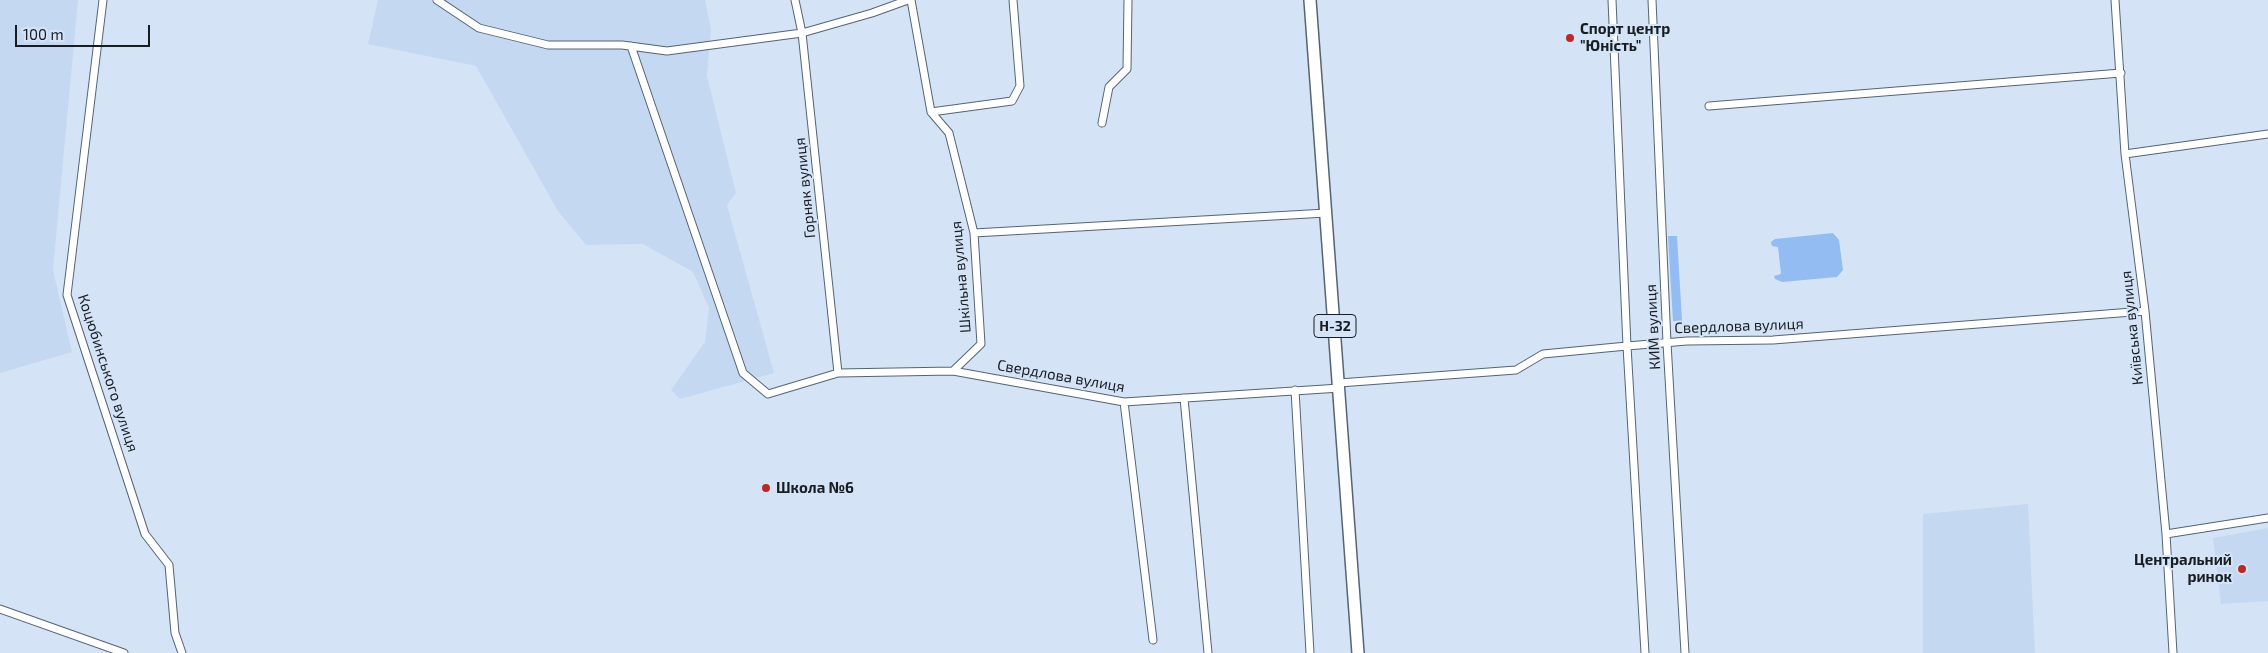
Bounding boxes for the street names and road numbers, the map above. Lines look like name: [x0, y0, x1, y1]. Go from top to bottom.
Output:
street label: Горняк вулиця: [791, 137, 819, 239]
street label: Шкільна вулиця: [947, 220, 975, 334]
street label: Київська вулиця: [2117, 270, 2147, 386]
street label: КИМ вулиця: [1642, 284, 1664, 370]
street label: Коцюбинського вулиця: [74, 292, 142, 454]
road number: Н-32: [1314, 314, 1356, 338]
street label: Свердлова вулиця: [1674, 315, 1804, 337]
street label: Свердлова вулиця: [996, 356, 1126, 396]

